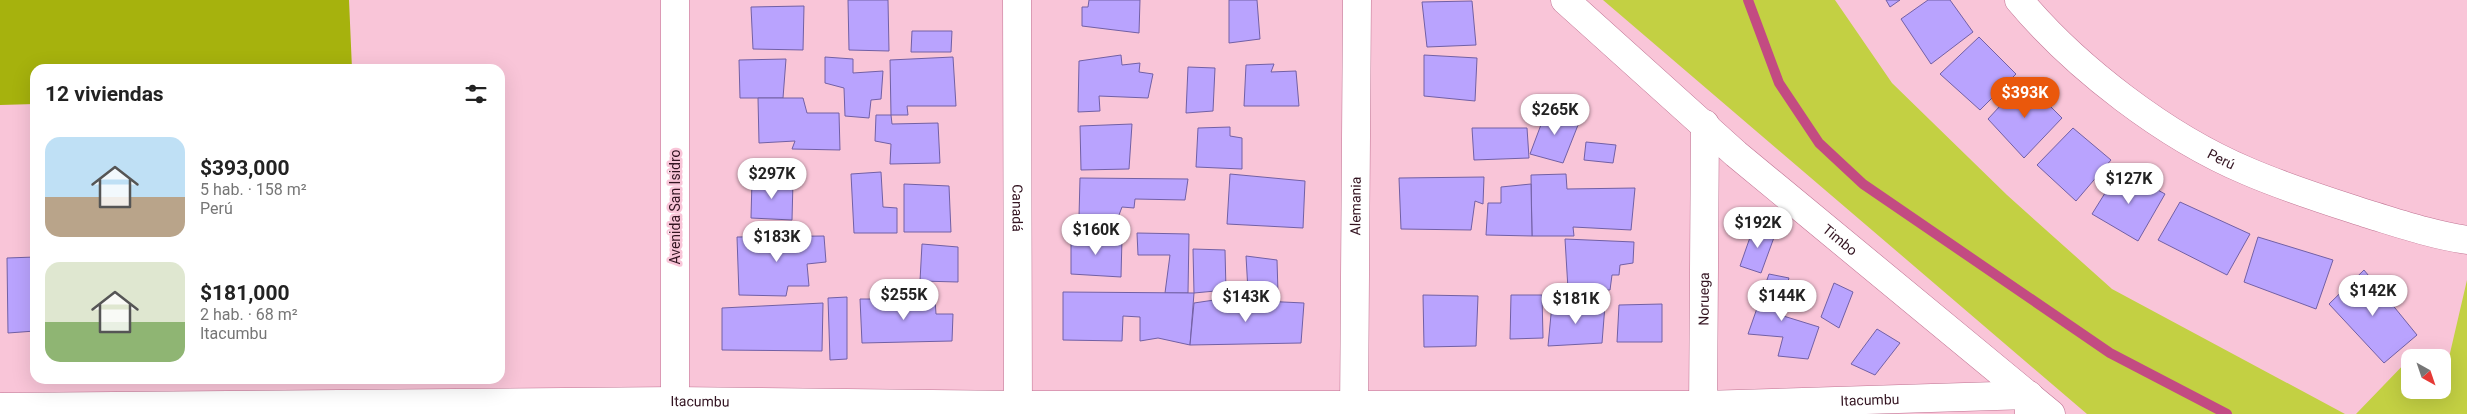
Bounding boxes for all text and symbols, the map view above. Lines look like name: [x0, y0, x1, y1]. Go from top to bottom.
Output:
pin: $393K: [1990, 76, 2060, 119]
icon: filters: [462, 80, 490, 108]
text: 12 viviendas: [45, 82, 164, 106]
text: $393K: [2002, 83, 2048, 102]
pin: $265K: [1520, 94, 1590, 136]
text: $265K: [1532, 100, 1578, 119]
street label: Perú: [2205, 146, 2238, 173]
street label: Avenida San Isidro: [667, 149, 683, 265]
text: $393,000: [200, 156, 290, 180]
icon: home: [85, 157, 145, 217]
pin: $297K: [737, 158, 807, 200]
pin: $127K: [2094, 162, 2164, 205]
text: $297K: [749, 164, 795, 183]
text: $127K: [2106, 169, 2152, 188]
street label: Alemania: [1347, 177, 1364, 235]
text: 5 hab. · 158 m²: [200, 180, 307, 199]
street label: Canadá: [1009, 184, 1026, 232]
text: Perú: [200, 199, 233, 218]
pin: $192K: [1723, 206, 1793, 249]
text: $192K: [1735, 213, 1781, 232]
pin: $160K: [1061, 214, 1131, 256]
pin: $183K: [742, 220, 812, 263]
text: $160K: [1073, 220, 1119, 239]
street label: Timbo: [1820, 221, 1861, 259]
text: $183K: [754, 227, 800, 246]
street label: Noruega: [1696, 272, 1712, 326]
pin: $142K: [2338, 274, 2408, 317]
pin: $255K: [869, 278, 939, 321]
pin: $143K: [1211, 280, 1281, 323]
pin: $144K: [1747, 280, 1817, 322]
text: $181,000: [200, 281, 290, 305]
text: $142K: [2350, 281, 2396, 300]
icon: home: [85, 282, 145, 342]
pin: $181K: [1541, 282, 1611, 325]
text: $255K: [881, 285, 927, 304]
text: $144K: [1759, 286, 1805, 305]
text: $143K: [1223, 287, 1269, 306]
text: $181K: [1553, 289, 1599, 308]
text: 2 hab. · 68 m²: [200, 305, 298, 324]
text: Itacumbu: [200, 324, 267, 343]
north arrow: [2401, 349, 2451, 399]
map controls: [2401, 349, 2451, 399]
street label: Itacumbu: [1840, 391, 1900, 409]
street label: Itacumbu: [670, 393, 730, 410]

